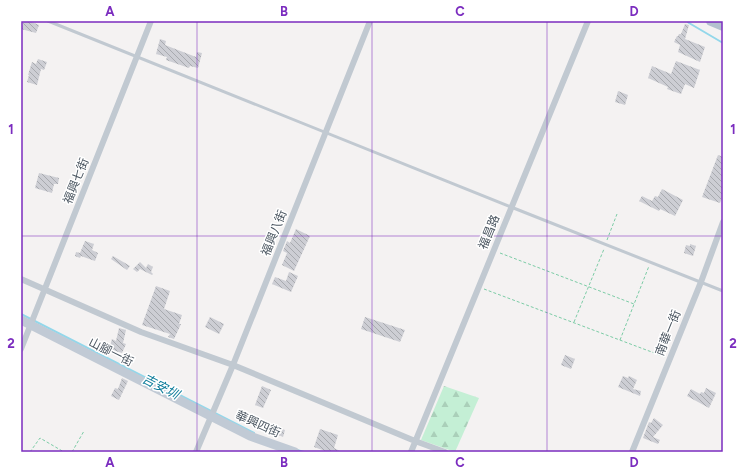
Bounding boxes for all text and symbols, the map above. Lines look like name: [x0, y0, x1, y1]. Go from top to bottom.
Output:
text: A: [105, 4, 115, 19]
text: B: [280, 4, 288, 19]
text: C: [455, 4, 465, 19]
text: D: [629, 4, 639, 19]
text: 1: [8, 122, 14, 137]
text: 1: [730, 122, 736, 137]
street label: 福興七街: [61, 156, 91, 206]
street label: 福興八街: [259, 208, 289, 258]
street label: 福昌路: [476, 213, 502, 251]
street label: 南華一街: [653, 308, 683, 358]
street label: 山腳一街: [86, 335, 136, 369]
text: 2: [7, 336, 15, 351]
text: 2: [729, 336, 737, 351]
water label: 吉安圳: [140, 371, 183, 403]
street label: 華興四街: [233, 408, 283, 440]
text: A: [105, 455, 115, 470]
text: B: [280, 455, 288, 470]
text: C: [455, 455, 465, 470]
text: D: [629, 455, 639, 470]

